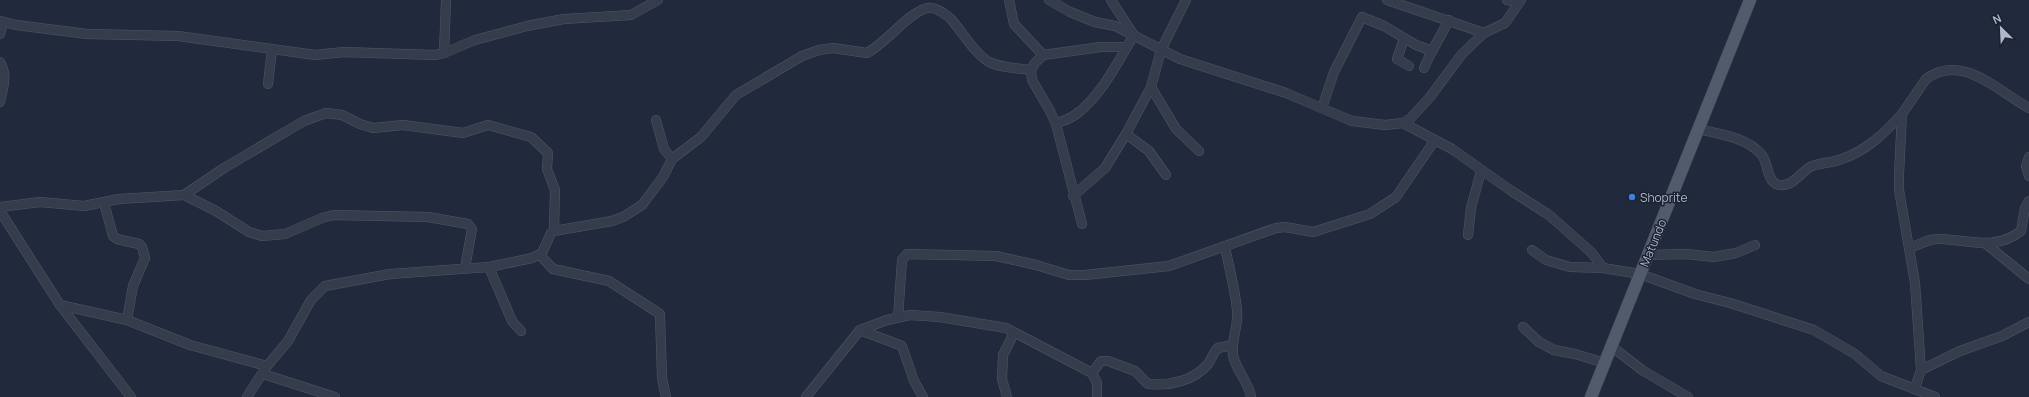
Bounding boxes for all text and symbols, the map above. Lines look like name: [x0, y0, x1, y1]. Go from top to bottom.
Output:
north arrow: [1981, 8, 2021, 48]
text: N: [1990, 10, 2003, 27]
place label: Shoprite: [1640, 189, 1687, 206]
marker: Shoprite: [1627, 192, 1637, 202]
street label: Matundo: [1636, 217, 1670, 269]

